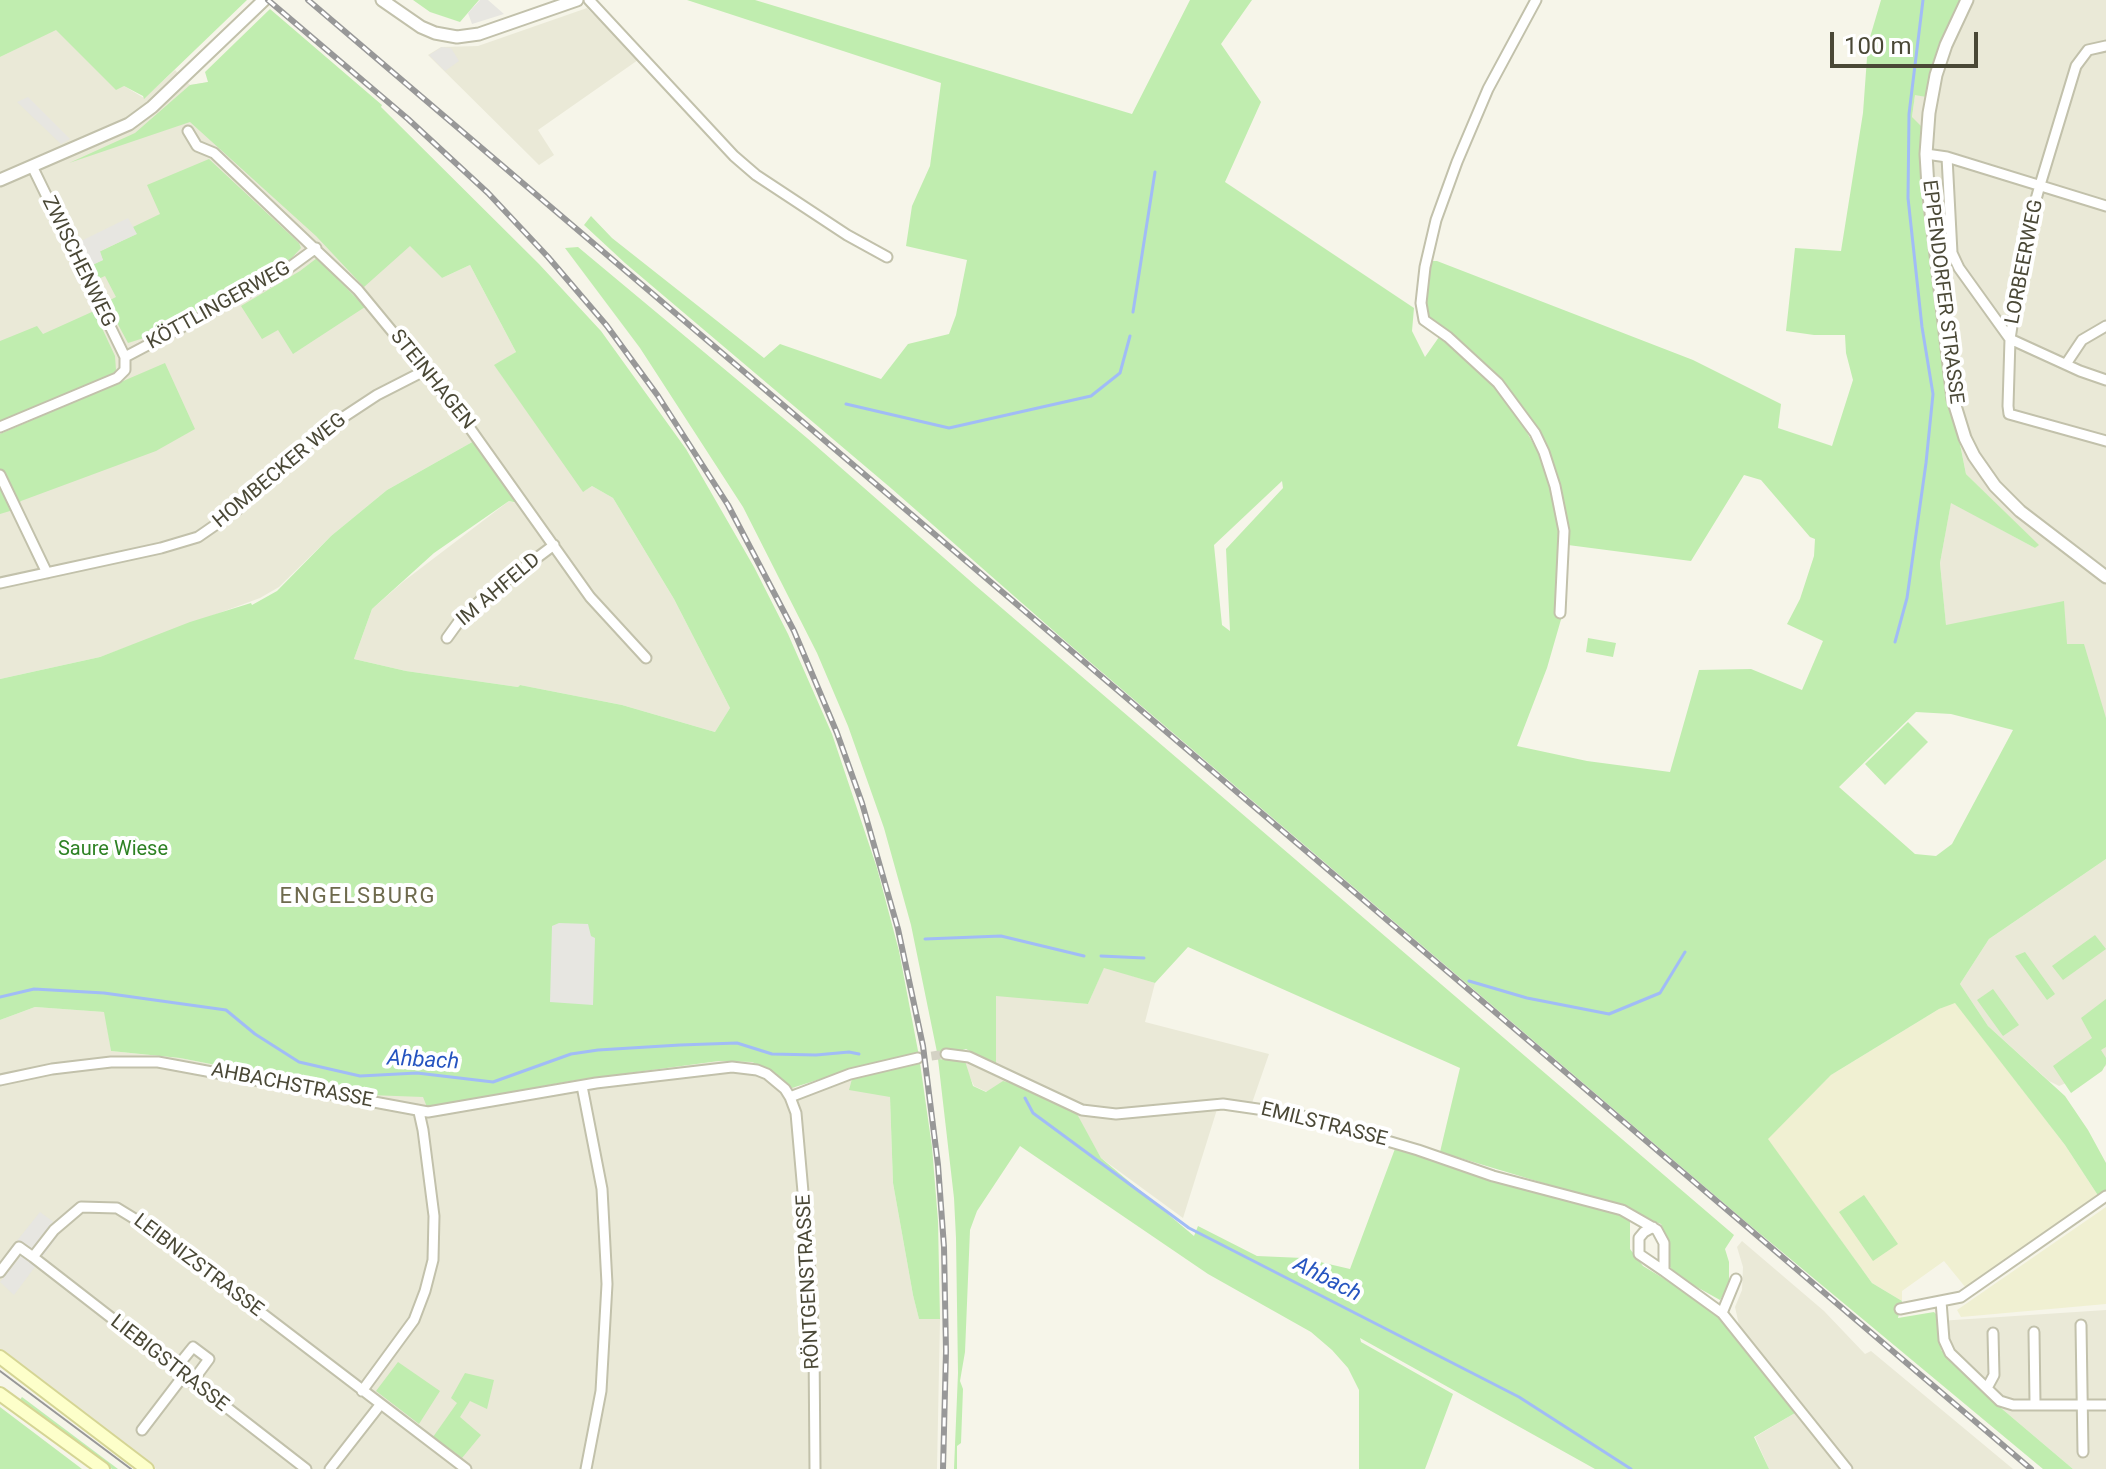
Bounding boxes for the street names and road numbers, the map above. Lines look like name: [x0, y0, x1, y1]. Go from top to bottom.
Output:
street label: EPPENDORFER STRASSE: [1916, 179, 1968, 405]
street label: ZWISCHENWEG: [36, 193, 120, 331]
street label: LORBEERWEG: [2001, 198, 2049, 326]
street label: KÖTTLINGERWEG: [143, 257, 295, 355]
street label: STEINHAGEN: [384, 325, 480, 435]
street label: HOMBECKER WEG: [209, 408, 351, 534]
street label: IM AHFELD: [452, 548, 546, 632]
street label: AHBACHSTRASSE: [209, 1059, 375, 1113]
street label: EMILSTRASSE: [1258, 1098, 1390, 1152]
street label: RÖNTGENSTRASSE: [792, 1194, 826, 1370]
street label: LEIBNIZSTRASSE: [128, 1209, 268, 1323]
street label: LIEBIGSTRASSE: [105, 1310, 233, 1418]

